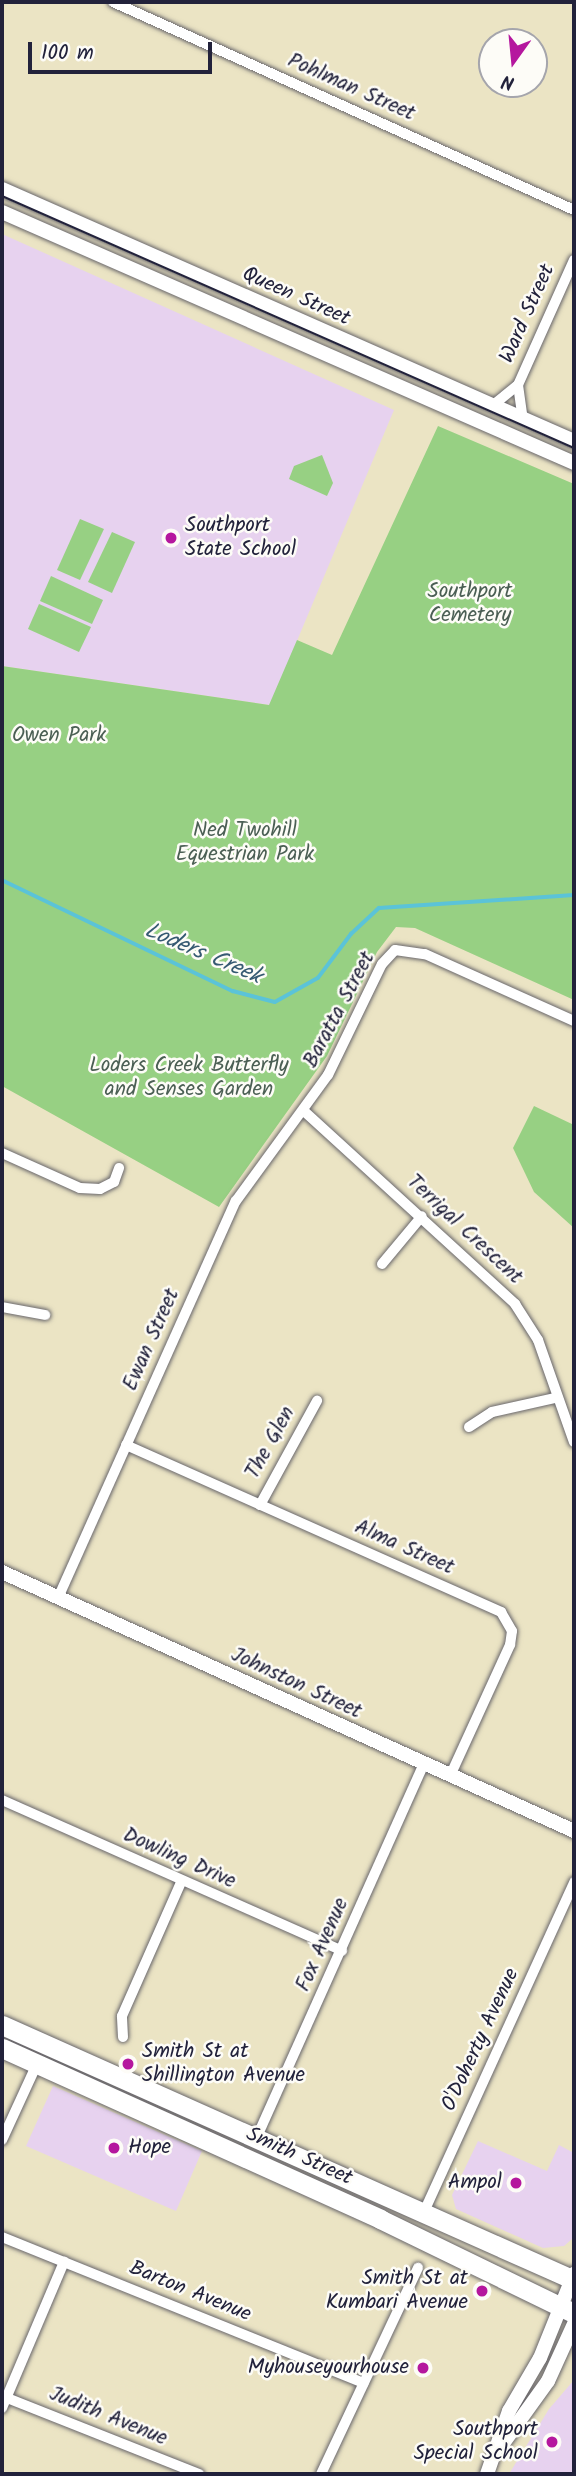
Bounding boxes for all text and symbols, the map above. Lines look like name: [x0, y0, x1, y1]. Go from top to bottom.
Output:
scale bar: [32, 28, 215, 72]
north arrow: [478, 28, 548, 98]
text: 100 m: [41, 37, 94, 70]
street label: Pohlman Street: [283, 49, 419, 127]
text: N: [498, 65, 518, 97]
street label: Ward Street: [495, 261, 561, 367]
street label: Queen Street: [238, 262, 354, 332]
place label: Southport State School: [185, 513, 296, 563]
marker: Southport State School: [163, 530, 179, 546]
park label: Southport Cemetery: [428, 579, 512, 629]
park label: Owen Park: [12, 723, 106, 749]
park label: Ned Twohill Equestrian Park: [176, 818, 314, 868]
water label: Loders Creek: [140, 917, 266, 991]
street label: Baratta Street: [299, 948, 381, 1072]
park label: Loders Creek Butterfly and Senses Garden: [89, 1053, 289, 1103]
street label: Terrigal Crescent: [401, 1170, 527, 1290]
street label: Ewan Street: [118, 1285, 186, 1395]
street label: The Glen: [241, 1402, 301, 1484]
street label: Alma Street: [350, 1515, 458, 1581]
street label: Johnston Street: [227, 1643, 365, 1725]
street label: Dowling Drive: [119, 1823, 239, 1895]
street label: Fox Avenue: [291, 1894, 355, 1996]
street label: O'Doherty Avenue: [437, 1965, 525, 2115]
place label: Smith St at Shillington Avenue: [142, 2039, 305, 2089]
marker: Smith St at Shillington Avenue: [120, 2056, 136, 2072]
street label: Smith Street: [242, 2122, 356, 2192]
place label: Hope: [128, 2135, 171, 2161]
marker: Hope: [106, 2140, 122, 2156]
place label: Ampol: [448, 2170, 502, 2196]
marker: Ampol: [508, 2175, 524, 2191]
street label: Barton Avenue: [125, 2256, 255, 2328]
place label: Smith St at Kumbari Avenue: [326, 2266, 468, 2316]
marker: Smith St at Kumbari Avenue: [474, 2283, 490, 2299]
place label: Myhouseyourhouse: [248, 2355, 409, 2381]
marker: Myhouseyourhouse: [415, 2360, 431, 2376]
street label: Judith Avenue: [45, 2382, 171, 2452]
place label: Southport Special School: [414, 2417, 538, 2467]
marker: Southport Special School: [544, 2434, 560, 2450]

